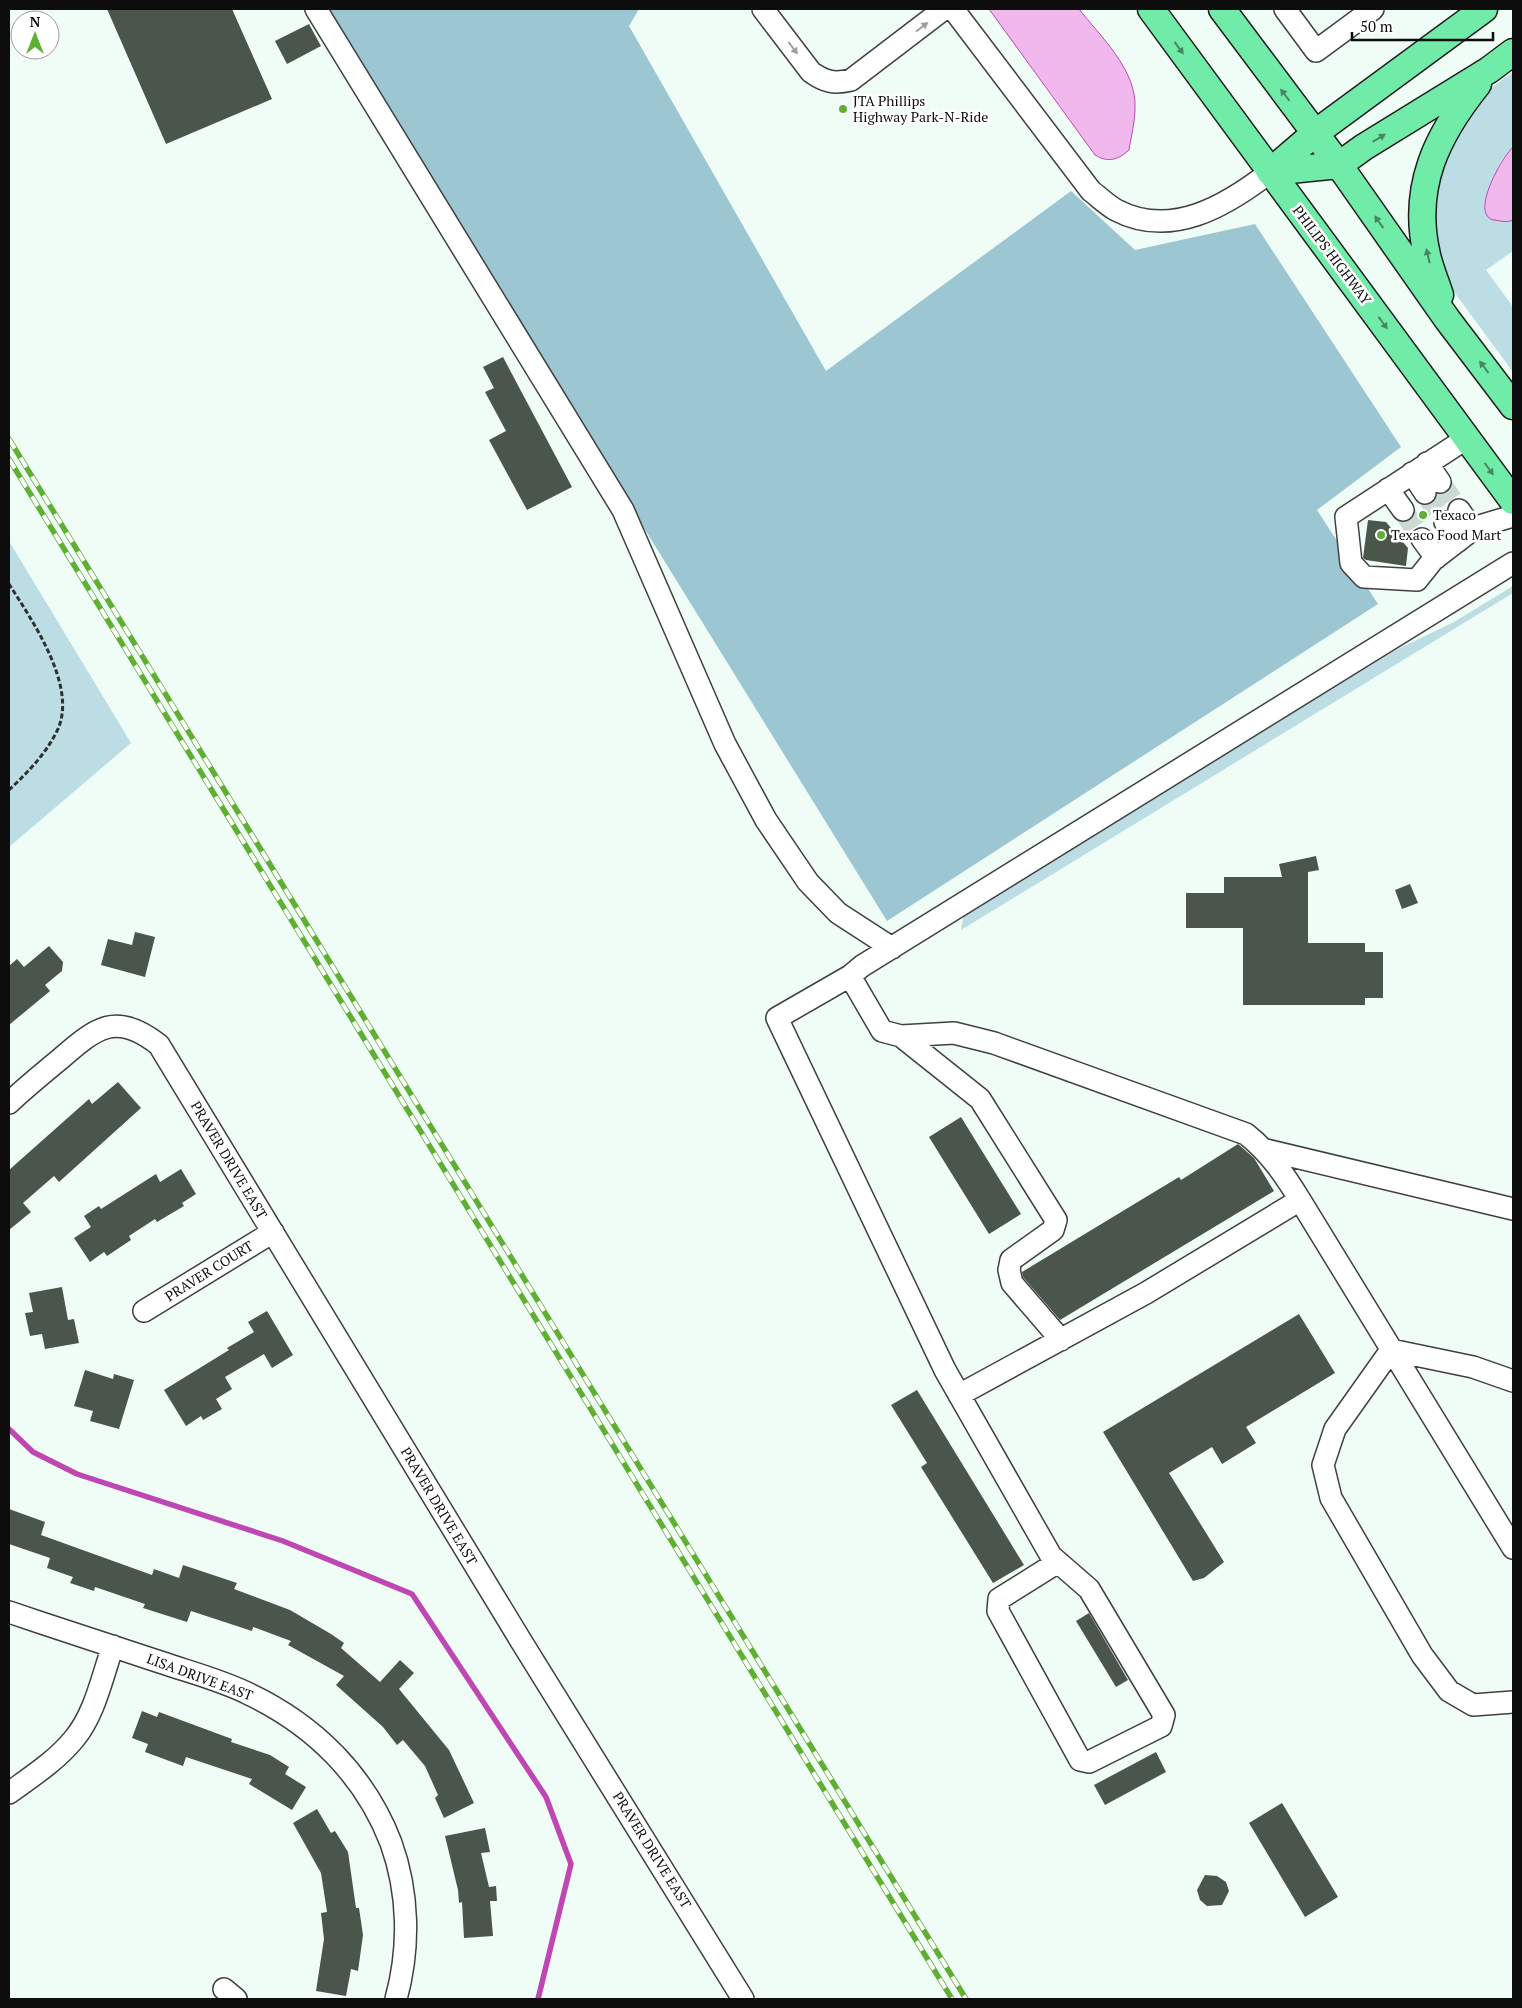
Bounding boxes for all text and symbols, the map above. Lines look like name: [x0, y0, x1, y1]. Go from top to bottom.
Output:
north arrow: [10, 10, 60, 60]
scale bar: [1352, 10, 1493, 42]
text: N: [30, 12, 41, 31]
text: 50 m: [1360, 16, 1393, 36]
one-way arrow: [915, 21, 928, 32]
one-way arrow: [788, 41, 798, 54]
one-way arrow: [1174, 41, 1185, 54]
one-way arrow: [1280, 89, 1291, 102]
place label: JTA Phillips Highway Park-N-Ride: [853, 91, 988, 126]
marker: JTA Phillips Highway Park-N-Ride: [837, 103, 849, 115]
one-way arrow: [1372, 133, 1386, 142]
street label: PHILIPS HIGHWAY: [1289, 201, 1376, 309]
one-way arrow: [1374, 215, 1384, 229]
one-way arrow: [1424, 248, 1432, 263]
one-way arrow: [1377, 316, 1388, 329]
one-way arrow: [1478, 361, 1489, 374]
one-way arrow: [1484, 462, 1494, 475]
place label: Texaco: [1433, 505, 1476, 524]
marker: Texaco: [1417, 509, 1429, 521]
place label: Texaco Food Mart: [1391, 525, 1502, 544]
marker: Texaco Food Mart: [1375, 529, 1387, 541]
street label: PRAVER DRIVE EAST: [187, 1097, 272, 1222]
street label: PRAVER COURT: [161, 1236, 257, 1305]
street label: PRAVER DRIVE EAST: [397, 1443, 482, 1568]
street label: LISA DRIVE EAST: [144, 1649, 256, 1705]
street label: PRAVER DRIVE EAST: [609, 1788, 696, 1912]

